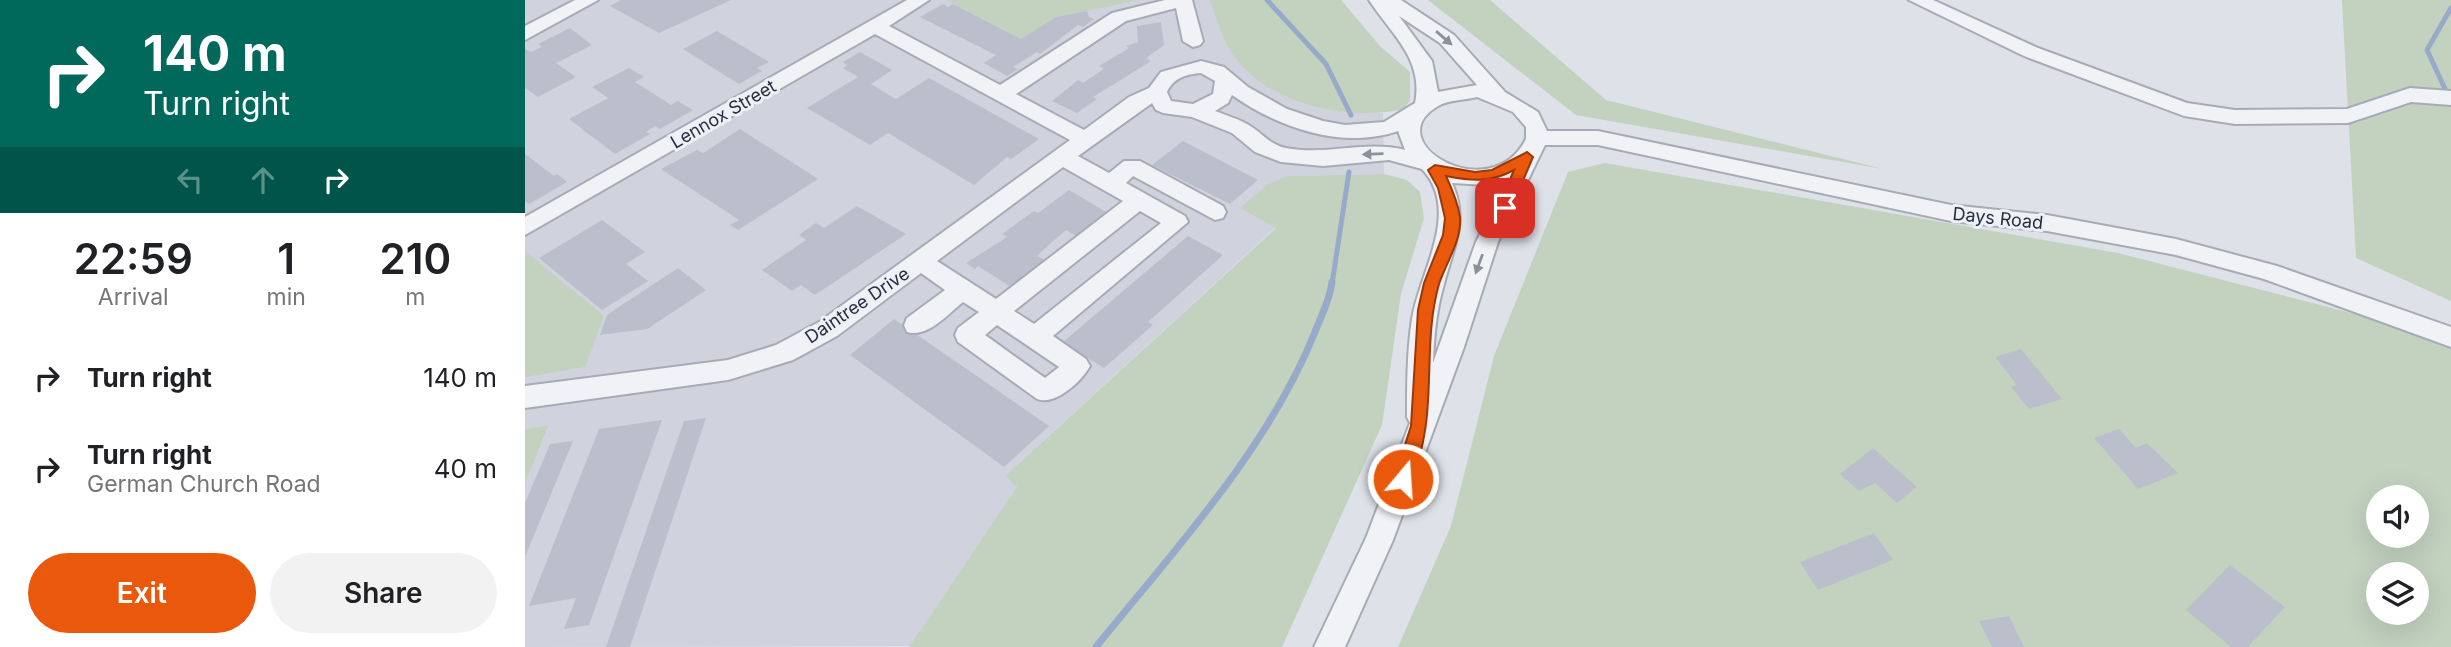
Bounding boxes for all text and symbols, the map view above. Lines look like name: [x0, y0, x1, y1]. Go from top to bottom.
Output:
text: 140 m: [143, 24, 287, 83]
icon: right: [28, 28, 119, 119]
one-way arrow: [1435, 30, 1453, 46]
street label: Lennox Street: [667, 75, 779, 153]
text: Turn right: [143, 84, 290, 123]
one-way arrow: [1362, 148, 1384, 159]
icon: left: [171, 161, 209, 199]
icon: ahead: [244, 161, 282, 199]
icon: right: [317, 161, 355, 199]
pin: [1475, 178, 1535, 238]
icon: arrive: [1486, 189, 1524, 227]
street label: Days Road: [1952, 203, 2044, 233]
text: 22:59: [74, 233, 193, 284]
text: 1: [277, 233, 295, 284]
text: 210: [380, 233, 451, 284]
one-way arrow: [1473, 253, 1484, 274]
street label: Daintree Drive: [801, 262, 913, 348]
text: Arrival: [98, 283, 169, 311]
text: min: [267, 283, 306, 311]
text: m: [405, 283, 425, 311]
icon: right: [28, 359, 66, 397]
text: Turn right: [87, 362, 212, 393]
text: 140 m: [423, 362, 497, 393]
text: Turn right: [87, 439, 212, 470]
position arrow: [1366, 442, 1440, 516]
icon: right: [28, 450, 66, 488]
text: 40 m: [434, 453, 497, 484]
text: German Church Road: [87, 470, 321, 498]
map controls: [2366, 485, 2429, 625]
button: sound: [2366, 485, 2429, 548]
button: Exit: [28, 553, 256, 633]
button: Share: [270, 553, 497, 633]
button: layers: [2366, 562, 2429, 625]

